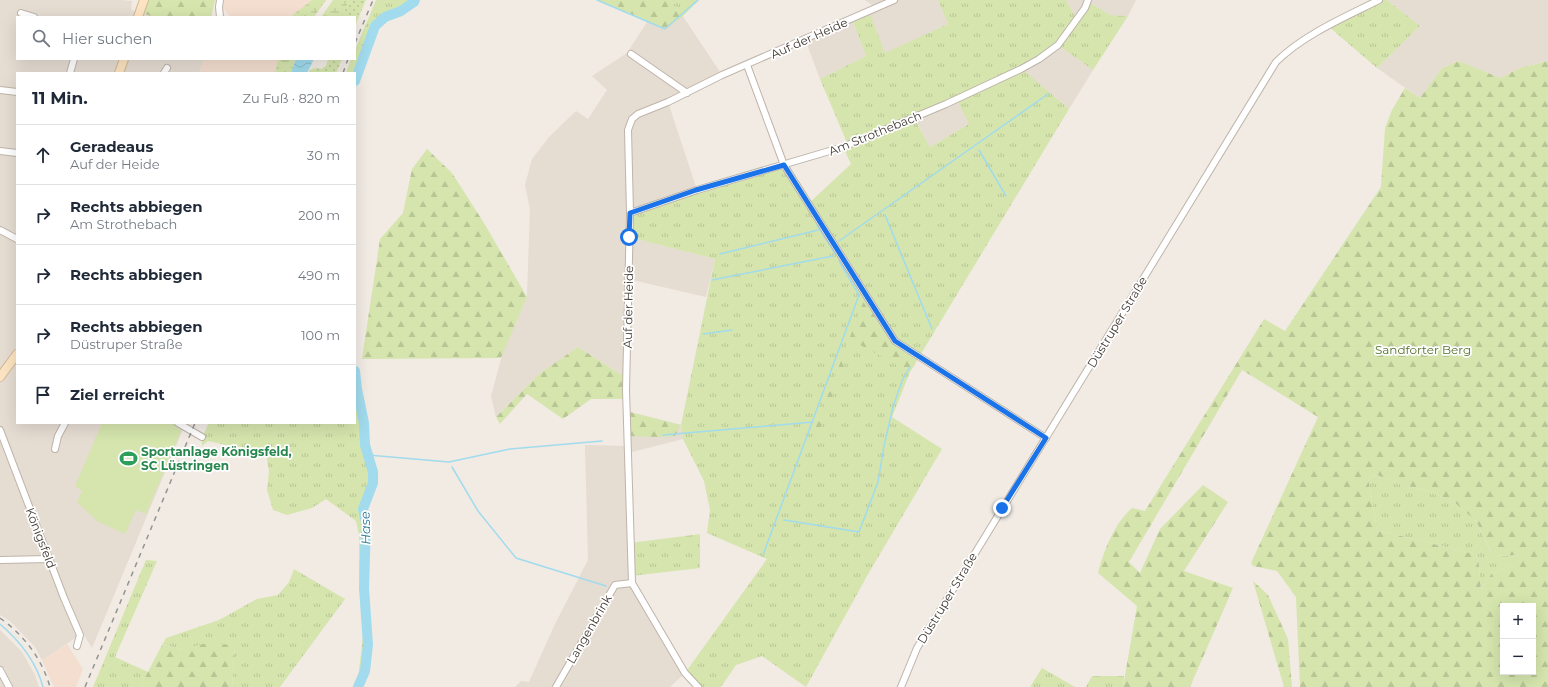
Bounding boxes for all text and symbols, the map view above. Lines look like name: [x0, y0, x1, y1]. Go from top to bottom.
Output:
street label: Auf der Heide: [768, 14, 850, 62]
search box: [16, 16, 356, 60]
icon: search: [30, 27, 52, 49]
text: Hier suchen: [62, 29, 152, 48]
text: 11 Min.: [32, 88, 88, 108]
text: Zu Fuß · 820 m: [243, 90, 340, 106]
street label: Am Strothebach: [826, 107, 924, 159]
text: Geradeaus: [70, 137, 153, 156]
icon: ahead: [32, 144, 54, 166]
text: 30 m: [307, 147, 340, 163]
text: Auf der Heide: [70, 156, 160, 172]
text: Rechts abbiegen: [70, 197, 203, 216]
icon: right: [32, 204, 54, 226]
text: 200 m: [298, 207, 340, 223]
text: Am Strothebach: [70, 216, 177, 232]
route start: [620, 228, 638, 246]
icon: right: [32, 264, 54, 286]
text: Rechts abbiegen: [70, 265, 203, 284]
street label: Auf der Heide: [620, 266, 636, 348]
text: 490 m: [298, 267, 340, 283]
street label: Düstruper Straße: [1084, 274, 1150, 370]
text: Rechts abbiegen: [70, 317, 203, 336]
icon: right: [32, 324, 54, 346]
text: 100 m: [301, 327, 340, 343]
text: Düstruper Straße: [70, 336, 183, 352]
park label: Sandforter Berg: [1375, 342, 1471, 357]
icon: arrive: [32, 384, 54, 406]
text: Ziel erreicht: [70, 385, 165, 404]
place label: Sportanlage Königsfeld, SC Lüstringen: [141, 444, 292, 473]
sports icon: Sportanlage Königsfeld, SC Lüstringen: [118, 448, 138, 468]
route end: [993, 499, 1011, 517]
street label: Königsfeld: [23, 506, 59, 570]
water label: Hase: [356, 511, 374, 545]
street label: Düstruper Straße: [914, 550, 980, 646]
street label: Langenbrink: [563, 591, 615, 666]
map controls: [1500, 603, 1536, 675]
button: +: [1500, 603, 1536, 639]
button: −: [1500, 639, 1536, 675]

